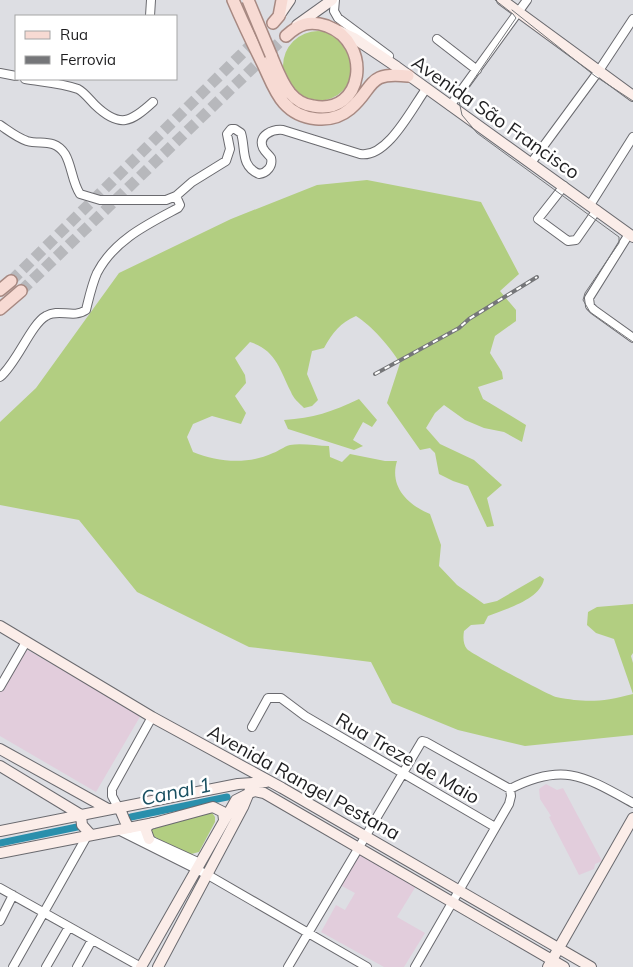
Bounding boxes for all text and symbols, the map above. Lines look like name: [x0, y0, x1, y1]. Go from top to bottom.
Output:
legend: [15, 15, 178, 80]
text: Rua: [60, 25, 88, 44]
text: Ferrovia: [60, 50, 116, 69]
street label: Avenida São Francisco: [407, 50, 585, 184]
street label: Rua Treze de Maio: [332, 707, 484, 809]
street label: Avenida Rangel Pestana: [204, 719, 404, 845]
water label: Canal 1: [139, 771, 213, 811]

